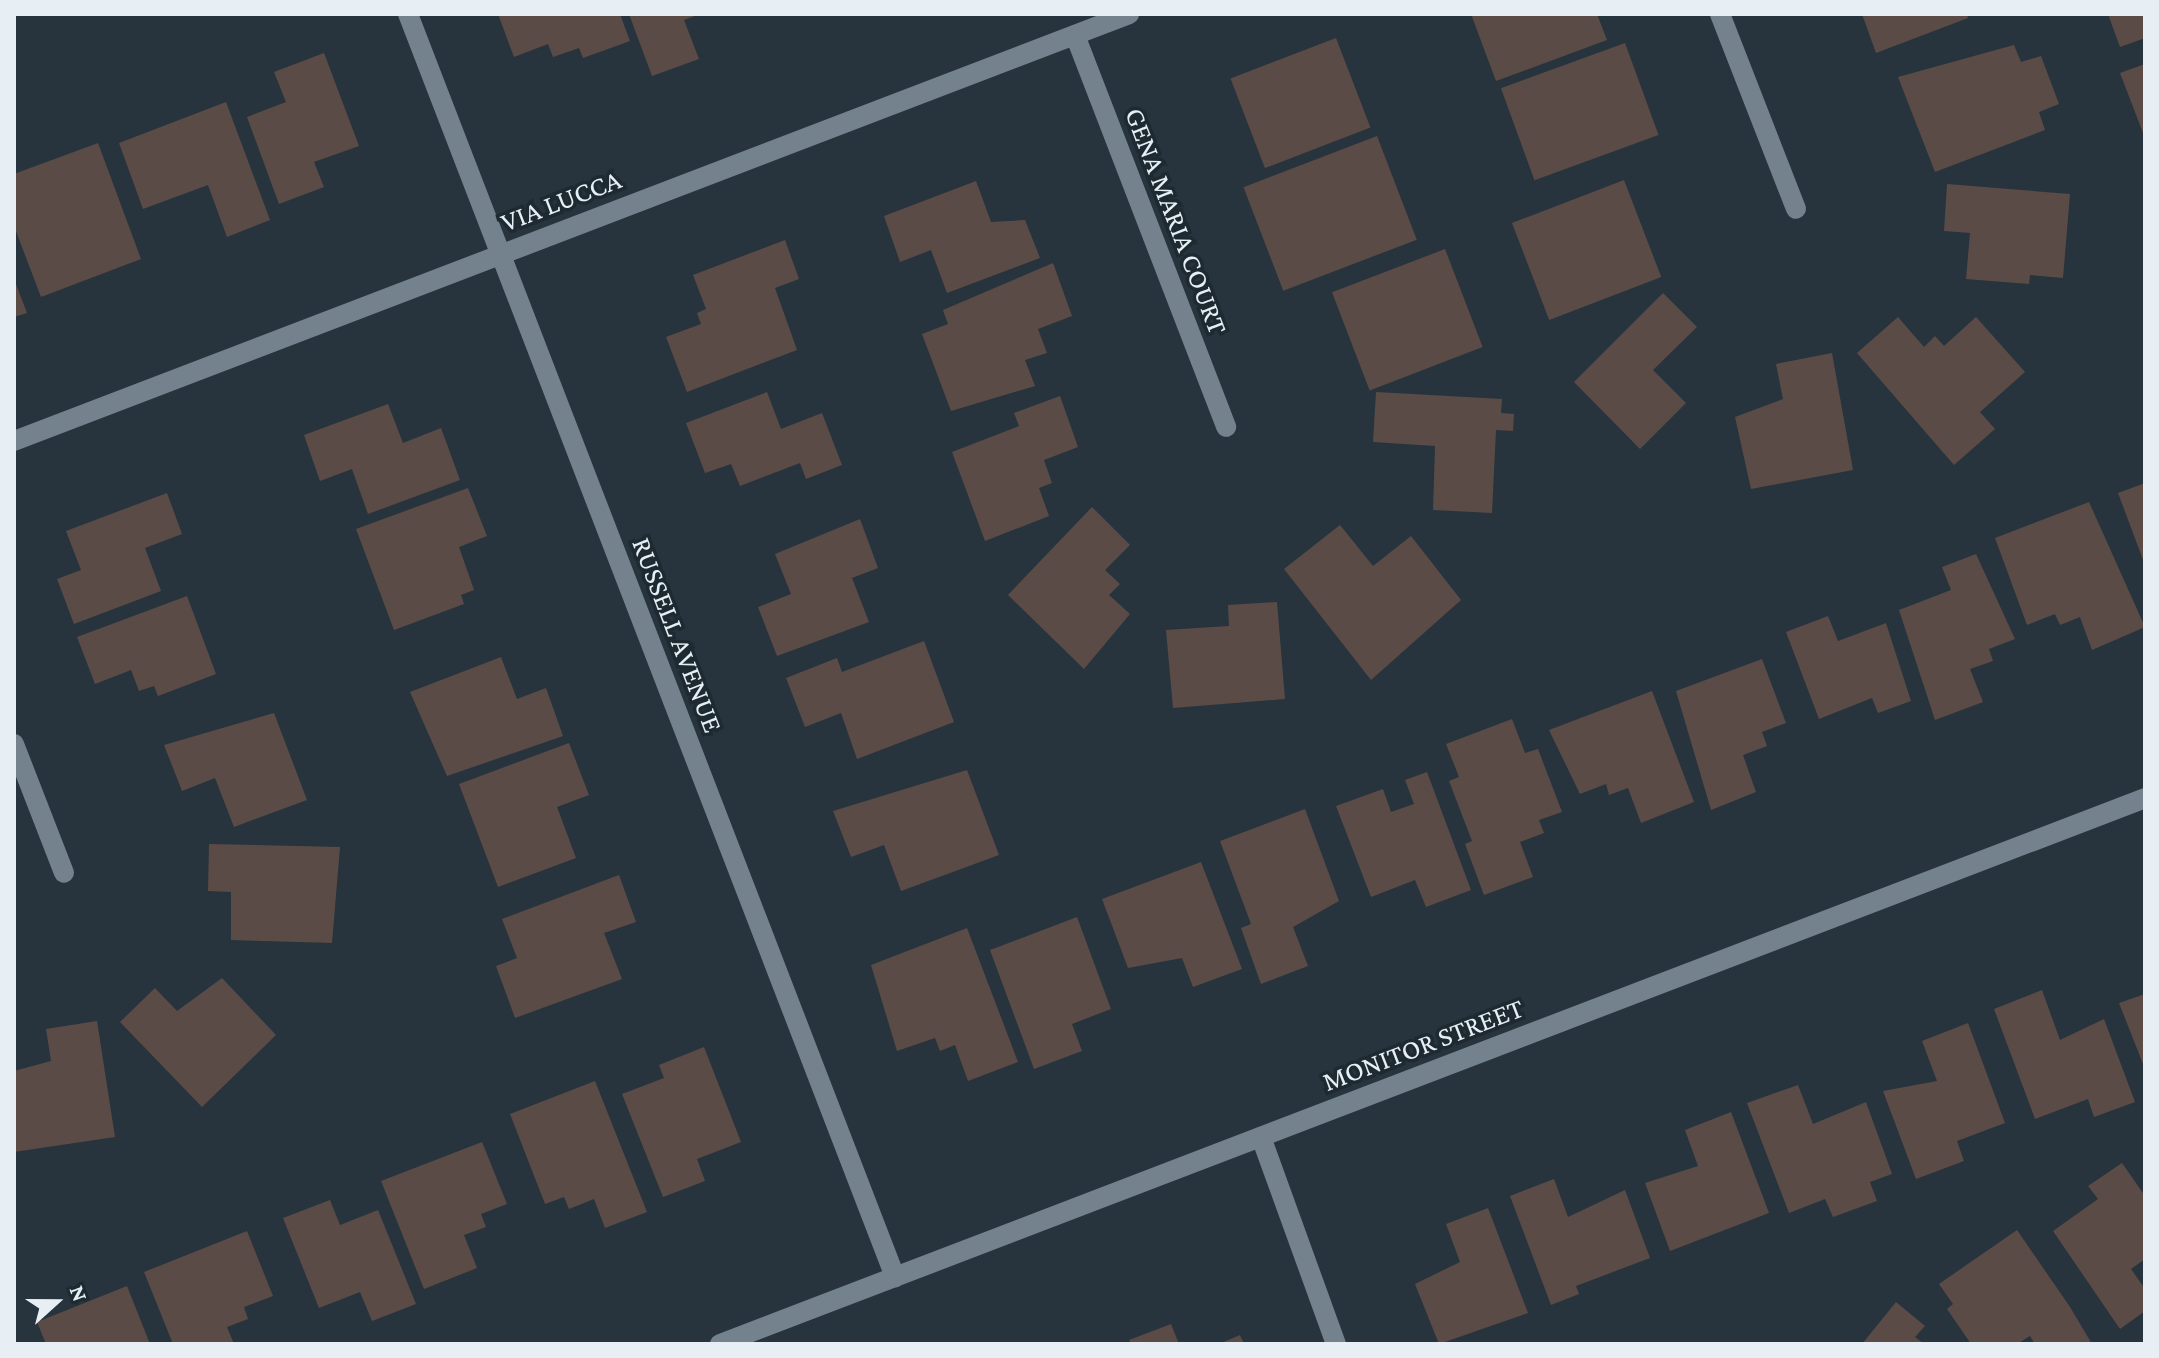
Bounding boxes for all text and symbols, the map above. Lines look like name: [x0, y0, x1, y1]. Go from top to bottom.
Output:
street label: GENA MARIA COURT: [1117, 103, 1235, 339]
street label: VIA LUCCA: [496, 163, 626, 239]
street label: RUSSELL AVENUE: [624, 533, 730, 737]
street label: MONITOR STREET: [1318, 991, 1528, 1099]
north arrow: [16, 1262, 96, 1342]
text: N: [65, 1282, 93, 1305]

